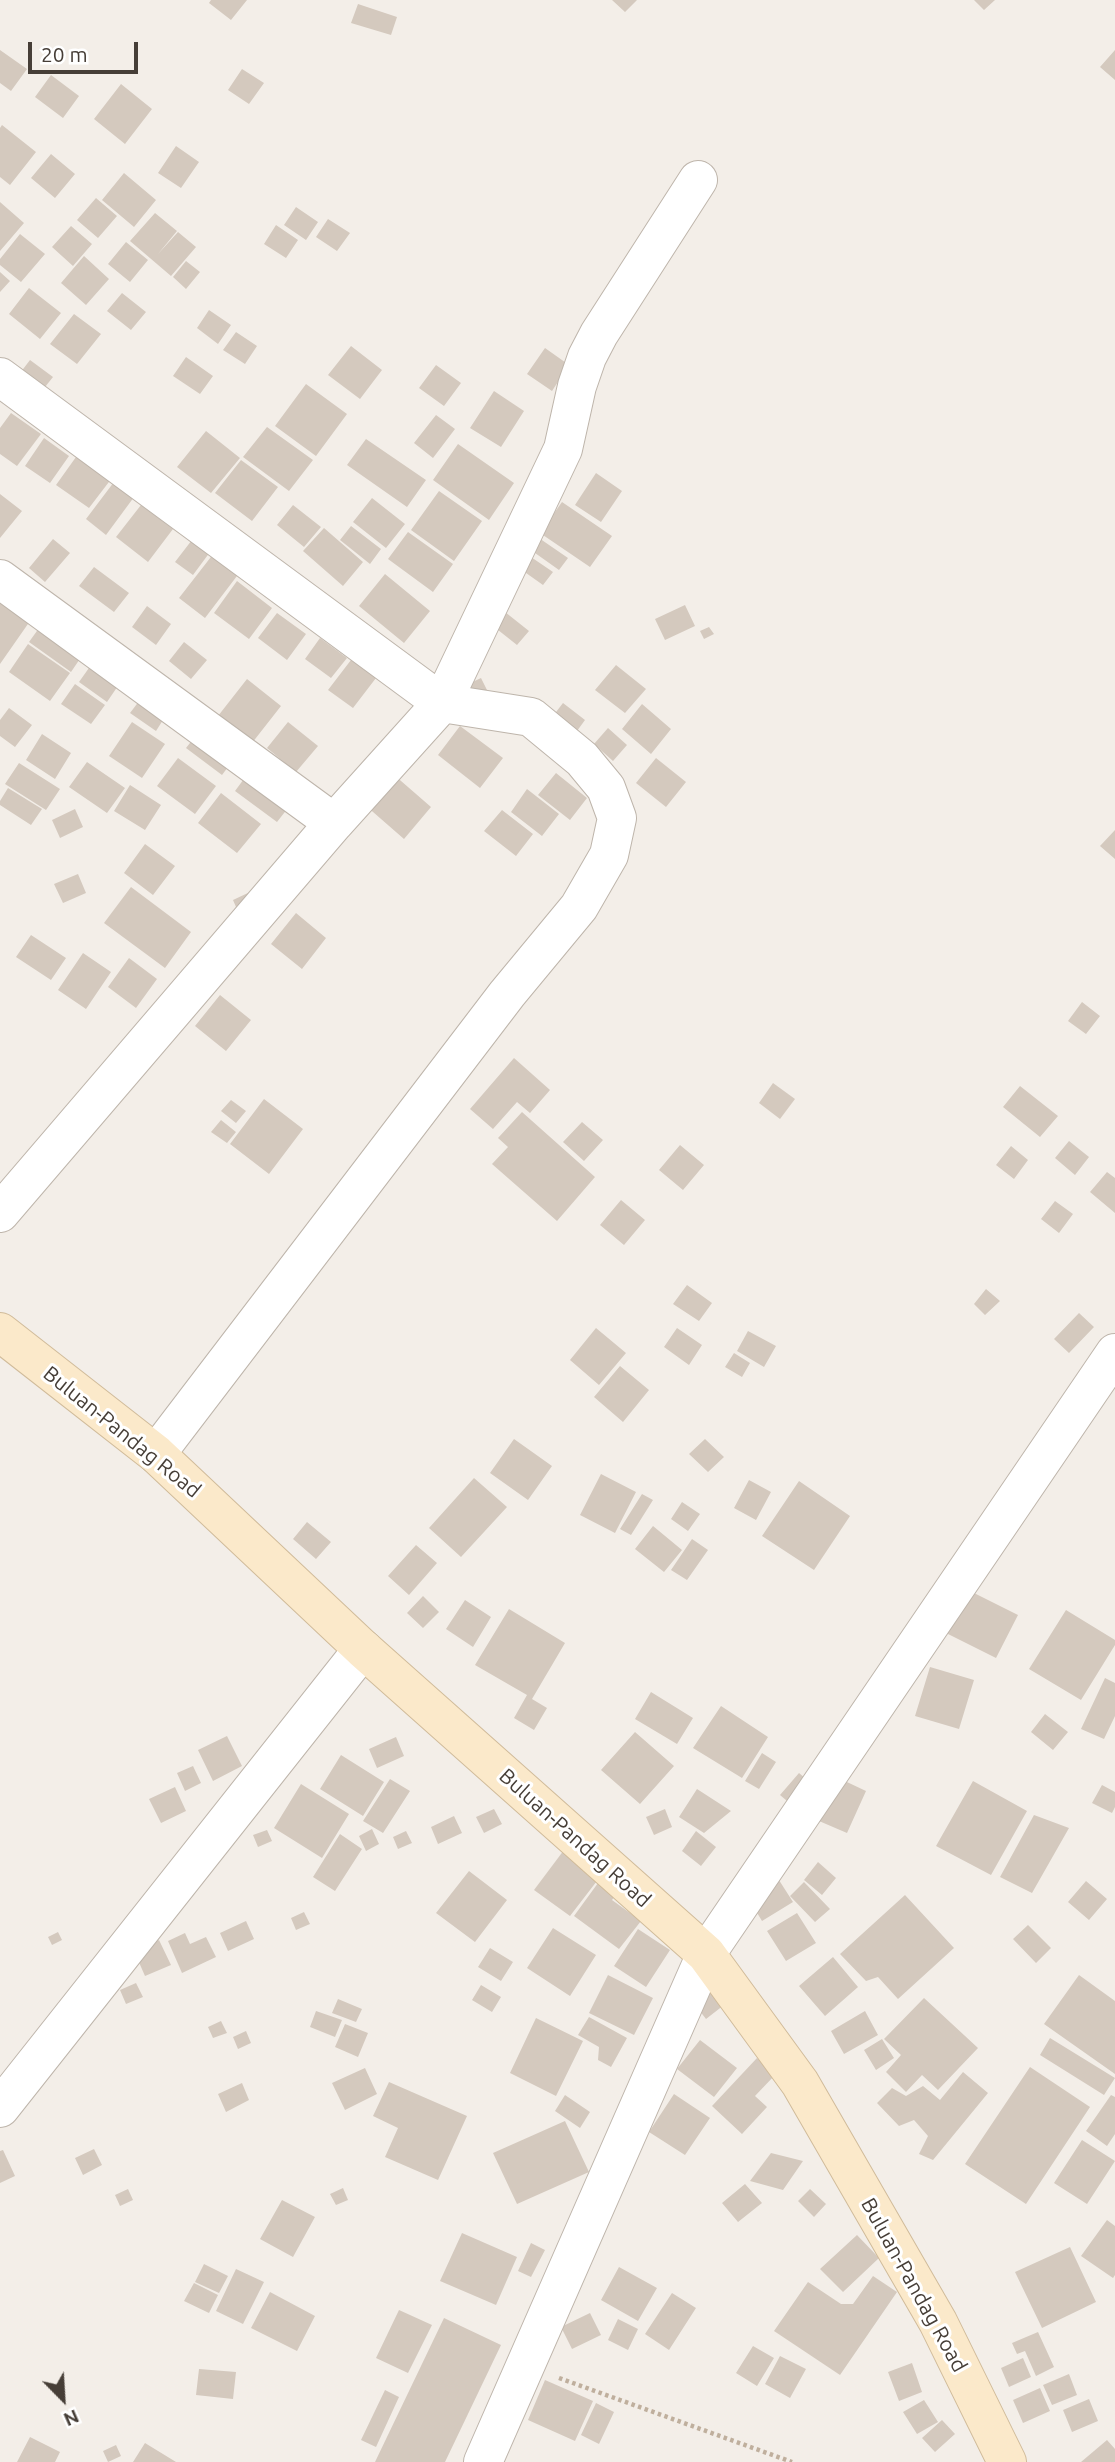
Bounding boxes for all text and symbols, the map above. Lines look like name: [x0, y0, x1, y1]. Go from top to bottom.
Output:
scale bar: [32, 28, 142, 72]
text: 20 m: [41, 42, 88, 66]
street label: Buluan-Pandag Road: [38, 1361, 206, 1503]
street label: Buluan-Pandag Road: [494, 1763, 656, 1913]
street label: Buluan-Pandag Road: [856, 2194, 972, 2376]
north arrow: [28, 2364, 98, 2434]
text: N: [61, 2405, 82, 2431]

